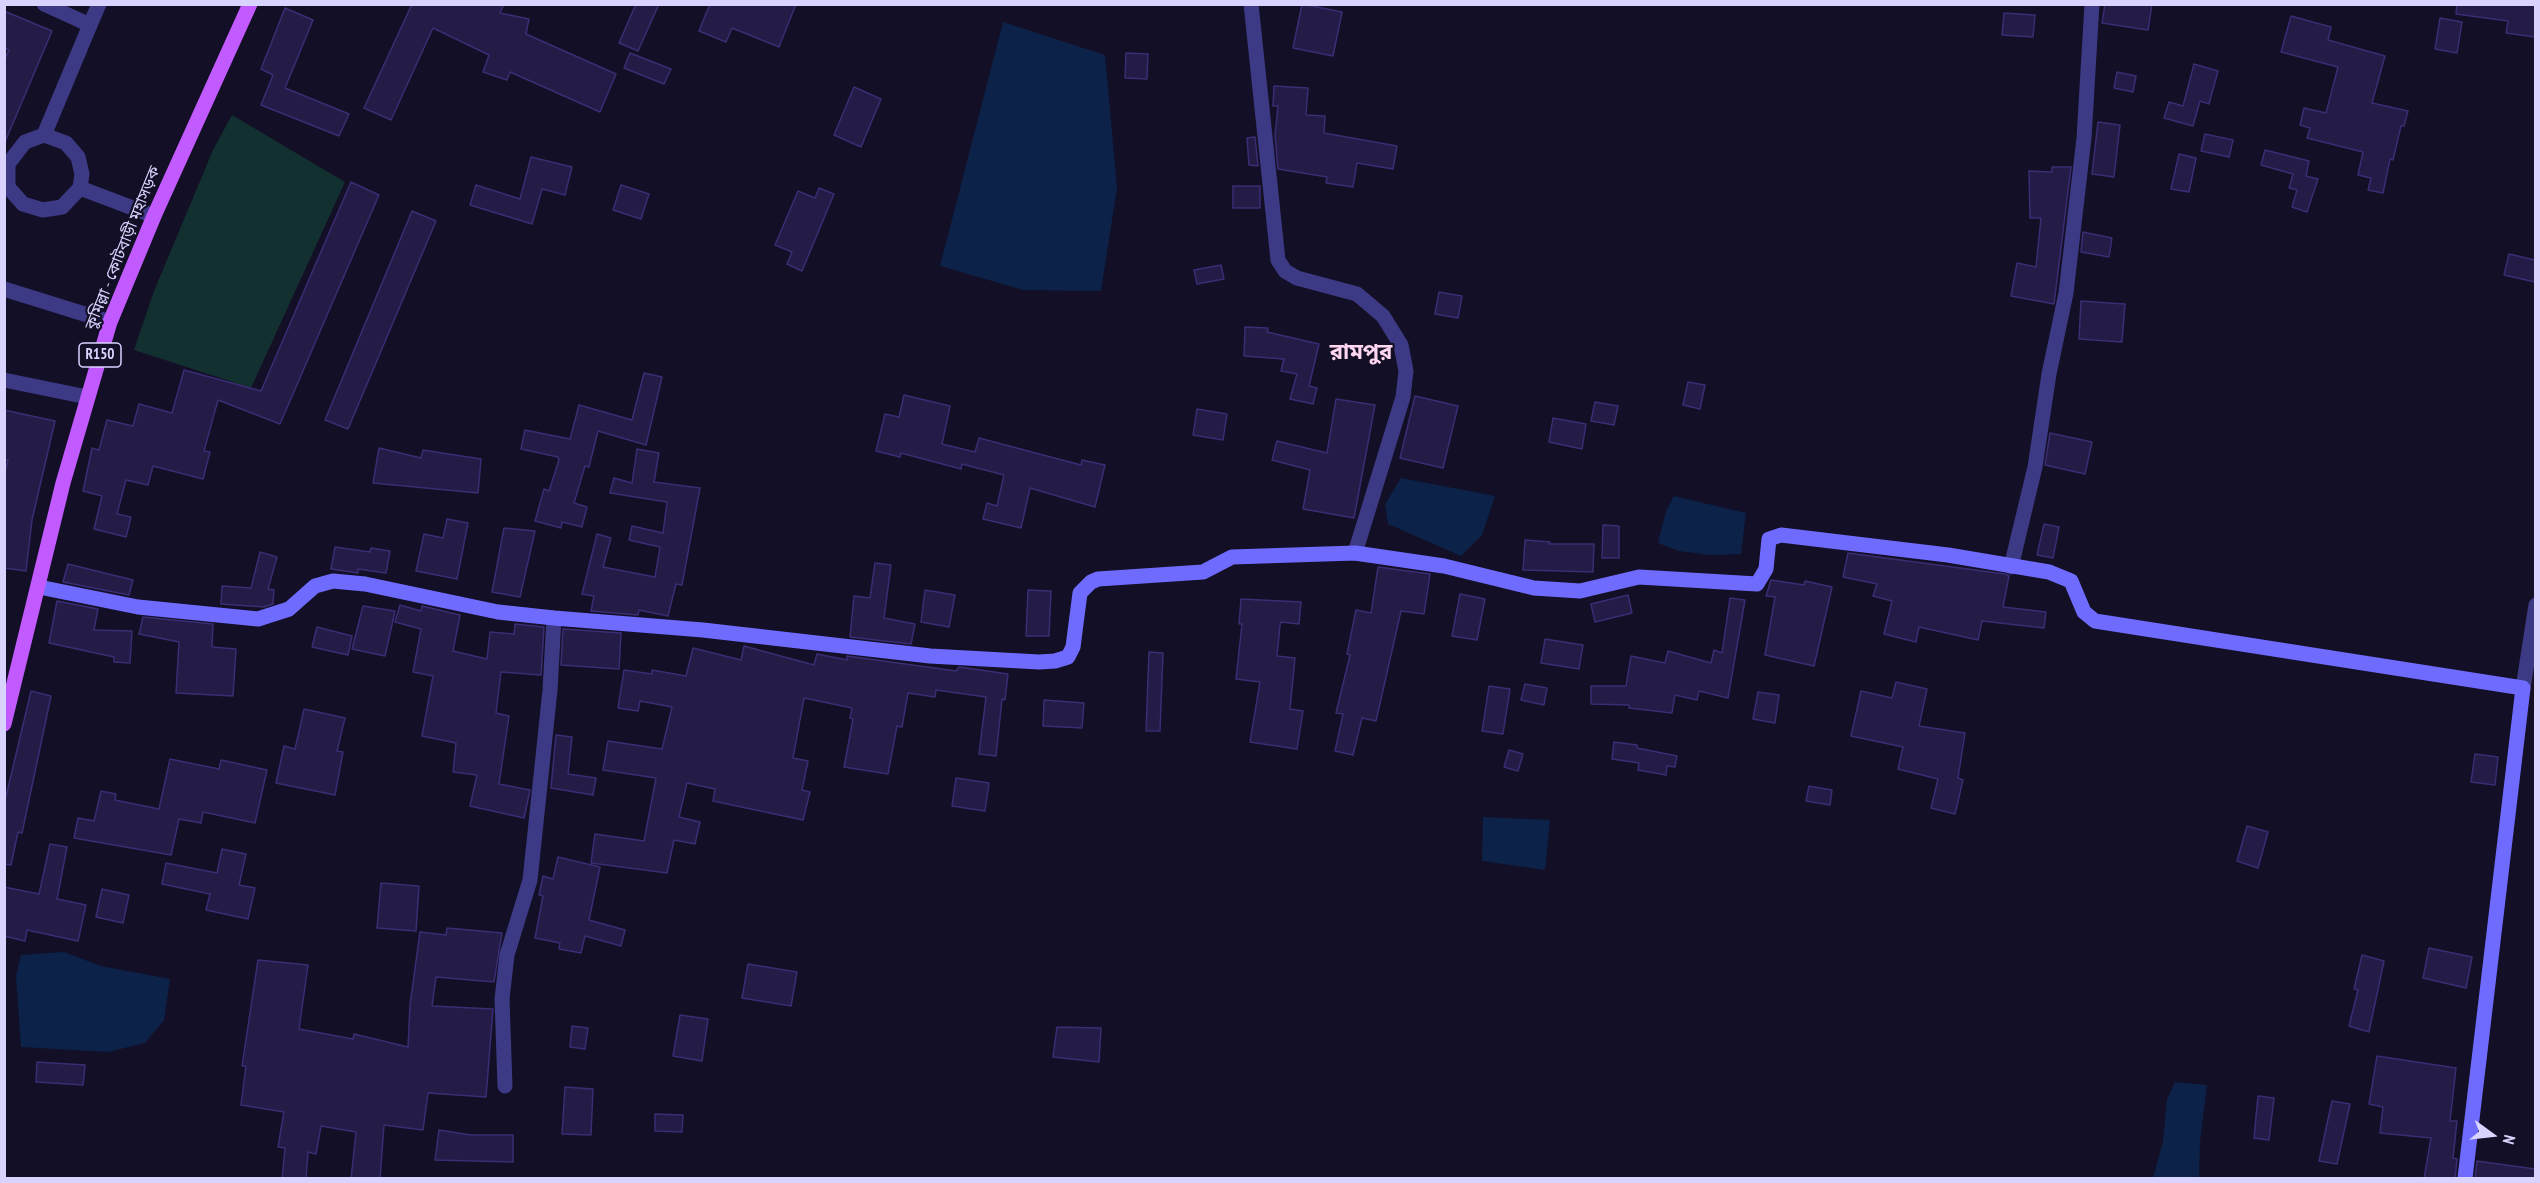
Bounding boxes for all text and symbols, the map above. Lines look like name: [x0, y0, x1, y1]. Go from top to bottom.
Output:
street label: কুমিল্লা - কোটবাড়ী মহাসড়ক: [81, 163, 165, 333]
district label: রামপুর: [1330, 340, 1392, 366]
road number: R150: [79, 343, 121, 367]
north arrow: [2462, 1105, 2522, 1165]
text: N: [2499, 1133, 2520, 1146]

